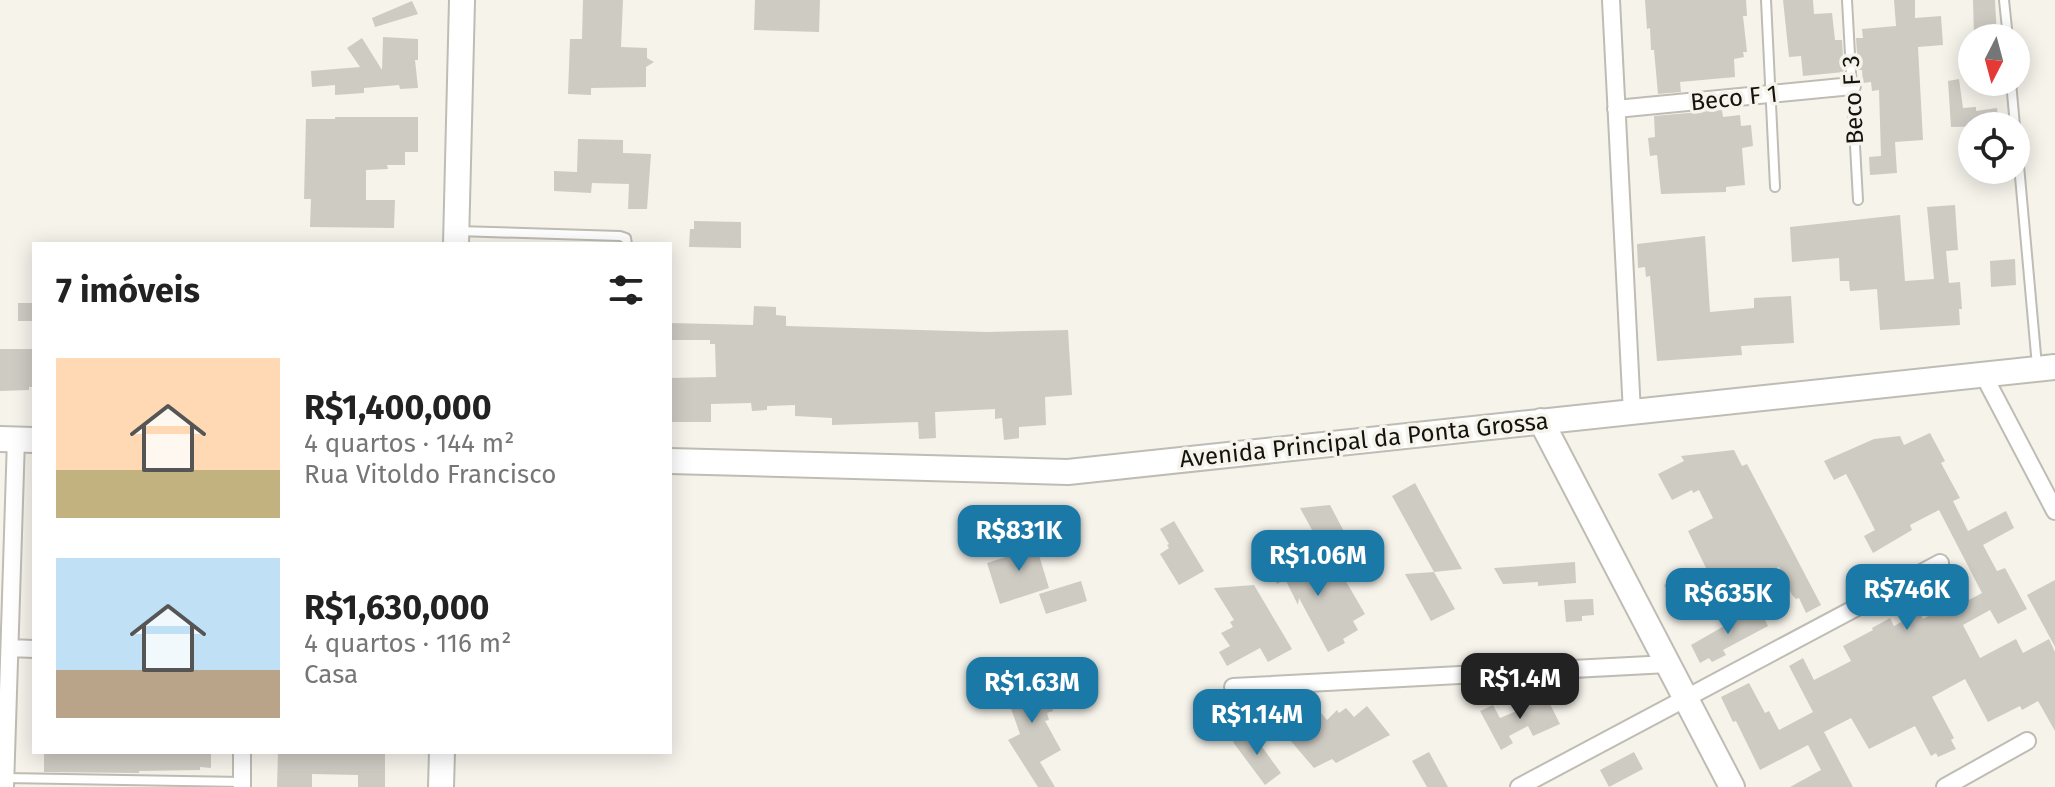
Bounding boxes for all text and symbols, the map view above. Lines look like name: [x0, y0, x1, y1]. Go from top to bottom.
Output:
north arrow: [1958, 24, 2030, 96]
map controls: [1958, 24, 2030, 184]
street label: Beco F 3: [1837, 55, 1869, 145]
street label: Beco F 1: [1689, 79, 1779, 117]
button: locate: [1958, 112, 2030, 184]
icon: filters: [604, 268, 648, 312]
text: 7 imóveis: [56, 270, 200, 311]
text: R$1,400,000: [304, 387, 492, 428]
icon: home: [120, 390, 216, 486]
street label: Avenida Principal da Ponta Grossa: [1178, 407, 1550, 473]
text: 4 quartos · 144 m²: [304, 428, 514, 459]
text: Rua Vitoldo Francisco: [304, 459, 556, 490]
pin: R$831K: [954, 505, 1084, 573]
text: R$831K: [976, 515, 1062, 546]
pin: R$1.06M: [1244, 530, 1392, 598]
text: R$1.06M: [1269, 540, 1367, 571]
pin: R$746K: [1842, 564, 1972, 632]
pin: R$635K: [1663, 568, 1793, 636]
text: R$746K: [1864, 574, 1950, 605]
text: R$635K: [1684, 578, 1772, 609]
text: R$1,630,000: [304, 587, 489, 628]
icon: home: [120, 590, 216, 686]
text: 4 quartos · 116 m²: [304, 628, 511, 659]
pin: R$1.4M: [1455, 653, 1585, 721]
pin: R$1.63M: [958, 657, 1106, 725]
text: Casa: [304, 659, 358, 690]
text: R$1.4M: [1479, 663, 1561, 694]
text: R$1.63M: [984, 667, 1080, 698]
pin: R$1.14M: [1183, 689, 1331, 757]
text: R$1.14M: [1211, 699, 1303, 730]

